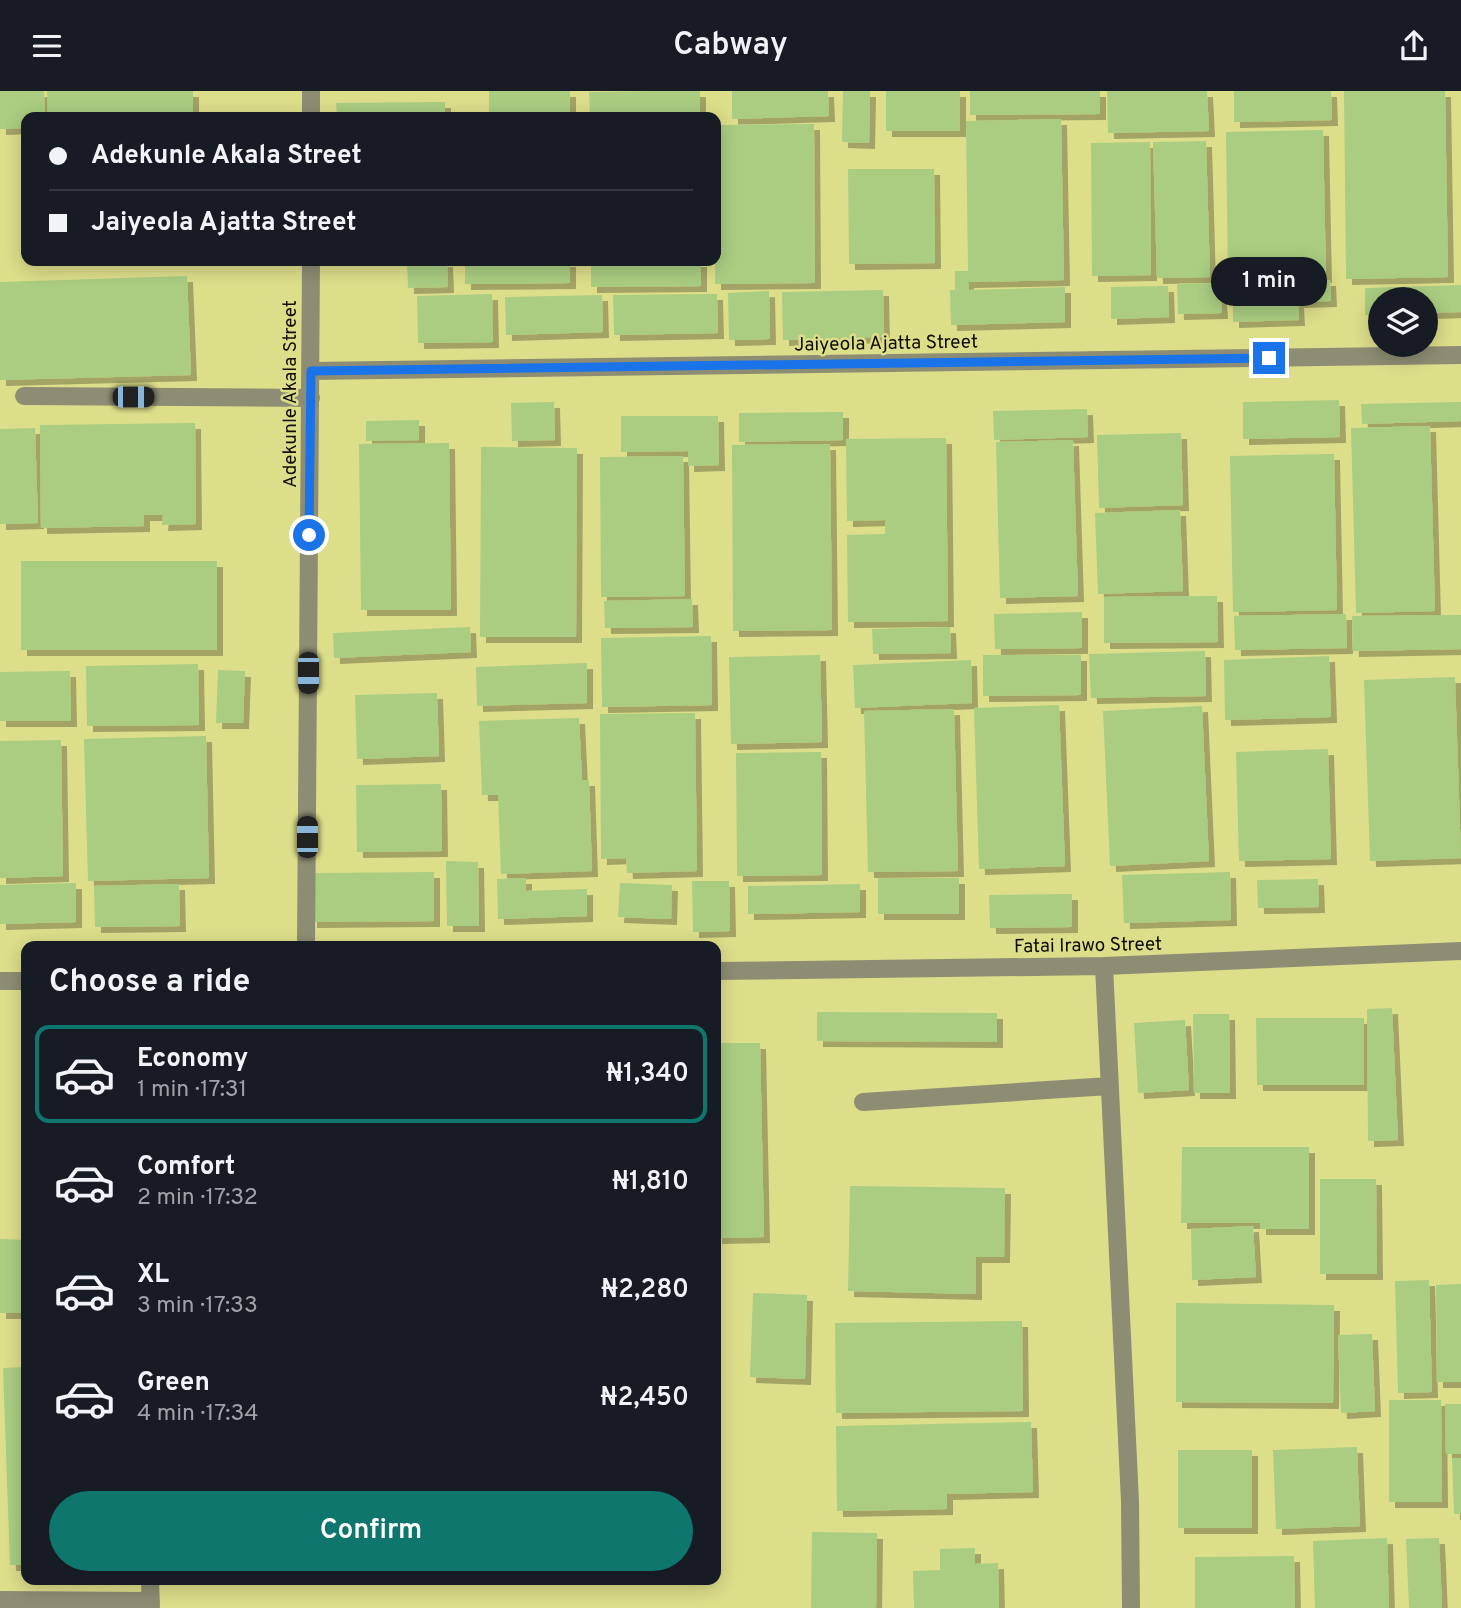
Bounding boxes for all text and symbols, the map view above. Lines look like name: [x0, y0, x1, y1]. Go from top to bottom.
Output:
text: Cabway: [673, 26, 788, 66]
icon: menu: [28, 27, 66, 65]
icon: share: [1395, 27, 1433, 65]
text: Adekunle Akala Street: [91, 140, 362, 173]
text: Jaiyeola Ajatta Street: [91, 207, 357, 240]
callout: 1 min: [1211, 257, 1327, 306]
text: 1 min: [1242, 267, 1296, 296]
map controls: [1368, 287, 1438, 357]
button: layers: [1368, 287, 1438, 357]
street label: Adekunle Akala Street: [279, 300, 303, 488]
street label: Jaiyeola Ajatta Street: [794, 330, 978, 358]
route end: [1253, 342, 1285, 374]
car: [113, 387, 155, 408]
route start: [293, 519, 325, 551]
car: [298, 652, 319, 694]
car: [297, 816, 318, 858]
street label: Fatai Irawo Street: [1014, 933, 1162, 959]
text: Choose a ride: [49, 963, 250, 1003]
icon: car: [53, 1043, 116, 1106]
text: Economy: [137, 1043, 248, 1076]
text: ₦1,340: [606, 1058, 689, 1091]
text: 1 min · 17:31: [137, 1076, 247, 1105]
icon: car: [53, 1151, 116, 1214]
text: Comfort: [137, 1151, 235, 1184]
text: ₦1,810: [612, 1166, 689, 1199]
text: 2 min · 17:32: [137, 1184, 258, 1213]
icon: car: [53, 1259, 116, 1322]
text: XL: [137, 1259, 169, 1292]
text: ₦2,280: [601, 1274, 689, 1307]
text: 3 min · 17:33: [137, 1292, 258, 1321]
icon: car: [53, 1367, 116, 1430]
text: Green: [137, 1367, 210, 1400]
text: ₦2,450: [600, 1382, 689, 1415]
text: 4 min · 17:34: [137, 1400, 259, 1429]
button: Confirm: [49, 1491, 693, 1571]

